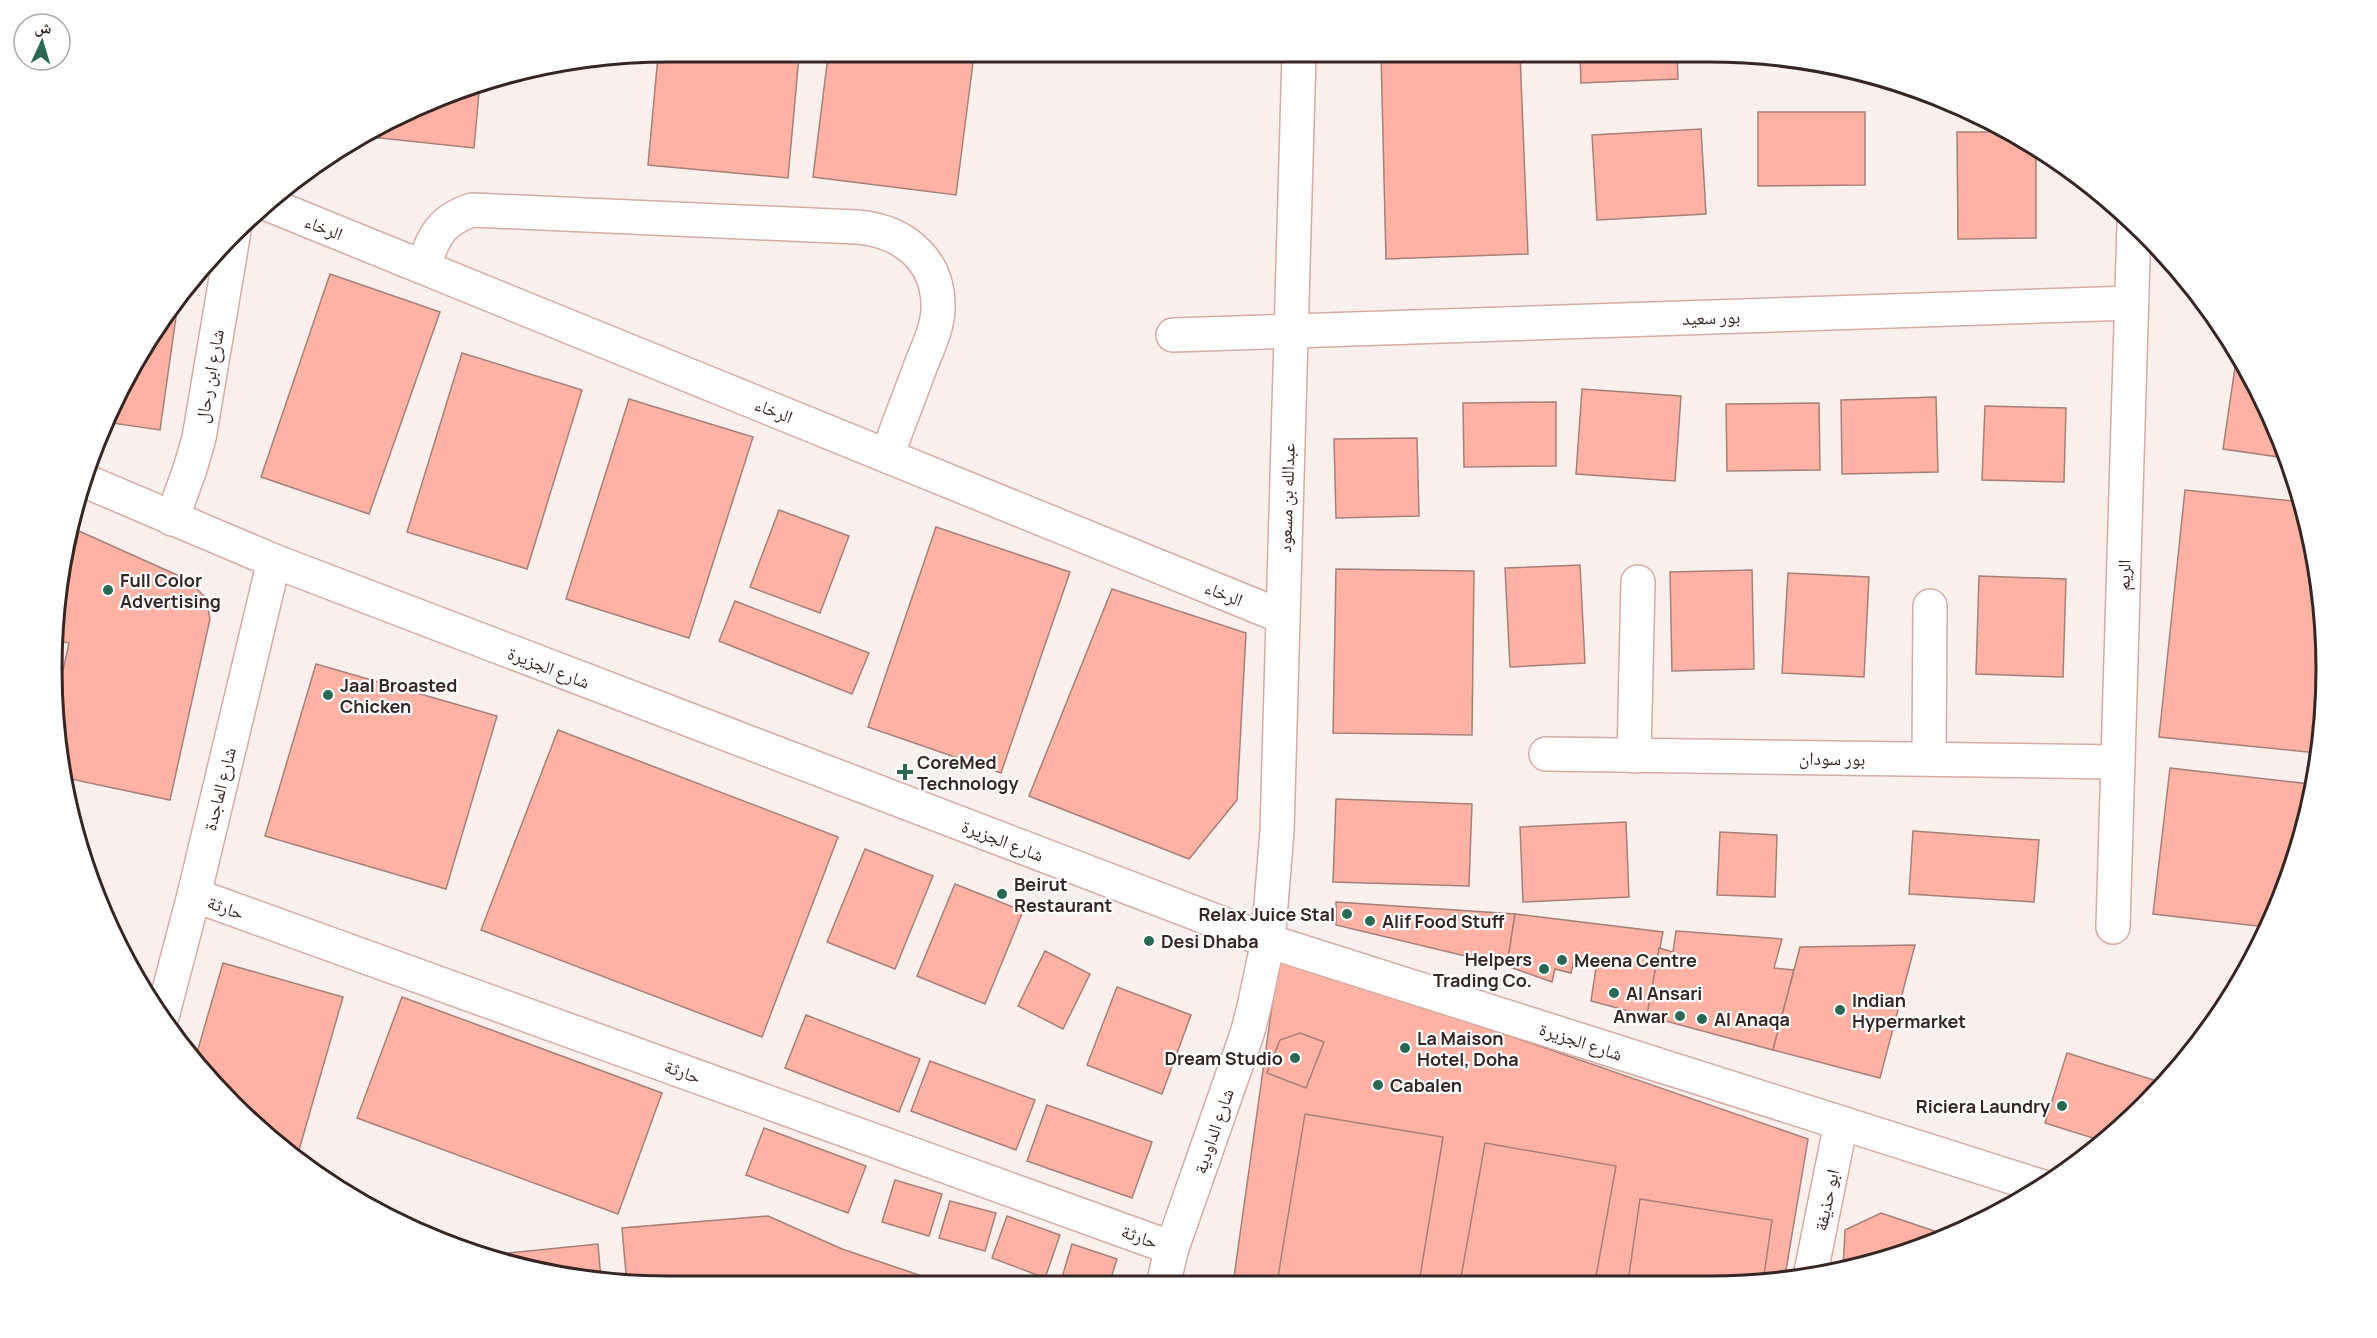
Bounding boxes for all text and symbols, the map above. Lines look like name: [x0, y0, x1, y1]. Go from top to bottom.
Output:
north arrow: [12, 12, 72, 72]
text: ش: [34, 15, 52, 39]
street label: الرخاء: [301, 209, 347, 245]
street label: بور سعيد: [1681, 304, 1741, 330]
street label: شارع ابن رحال: [189, 327, 229, 425]
street label: الرخاء: [751, 392, 797, 428]
street label: عبدالله بن مسعود: [1272, 443, 1300, 553]
street label: الريم: [2110, 559, 2137, 591]
place label: Full Color Advertising: [120, 568, 221, 613]
street label: الرخاء: [1201, 575, 1247, 611]
marker: Full Color Advertising: [101, 583, 115, 597]
street label: شارع الجزيرة: [505, 640, 593, 694]
place label: Jaal Broasted Chicken: [340, 673, 457, 718]
marker: Jaal Broasted Chicken: [321, 688, 335, 702]
street label: شارع الماجدة: [197, 745, 241, 833]
street label: بور سودان: [1799, 745, 1865, 771]
place label: CoreMed Technology: [917, 750, 1019, 795]
marker: CoreMed Technology: [898, 765, 912, 779]
street label: شارع الجزيرة: [959, 813, 1047, 867]
place label: Beirut Restaurant: [1014, 872, 1112, 917]
marker: Beirut Restaurant: [995, 887, 1009, 901]
street label: حارثة: [204, 889, 248, 925]
place label: Relax Juice Stal: [1198, 902, 1335, 926]
marker: Relax Juice Stal: [1340, 907, 1354, 921]
place label: Alif Food Stuff: [1382, 909, 1505, 933]
marker: Alif Food Stuff: [1363, 914, 1377, 928]
place label: Desi Dhaba: [1161, 929, 1259, 953]
marker: Desi Dhaba: [1142, 934, 1156, 948]
place label: Helpers Trading Co.: [1433, 947, 1532, 992]
place label: Meena Centre: [1574, 948, 1697, 972]
marker: Meena Centre: [1555, 953, 1569, 967]
marker: Helpers Trading Co.: [1537, 962, 1551, 976]
place label: Al Ansari: [1626, 981, 1702, 1005]
marker: Al Ansari: [1607, 986, 1621, 1000]
place label: Indian Hypermarket: [1852, 988, 1966, 1033]
marker: Indian Hypermarket: [1833, 1003, 1847, 1017]
place label: Anwar: [1613, 1004, 1668, 1028]
place label: Al Anaqa: [1714, 1007, 1790, 1031]
marker: Anwar: [1673, 1009, 1687, 1023]
marker: Al Anaqa: [1695, 1012, 1709, 1026]
street label: شارع الجزيرة: [1536, 1016, 1626, 1066]
place label: La Maison Hotel, Doha: [1417, 1026, 1519, 1071]
marker: La Maison Hotel, Doha: [1398, 1041, 1412, 1055]
place label: Dream Studio: [1164, 1046, 1283, 1070]
marker: Dream Studio: [1288, 1051, 1302, 1065]
street label: حارثة: [661, 1053, 705, 1089]
place label: Cabalen: [1390, 1073, 1462, 1097]
marker: Cabalen: [1371, 1078, 1385, 1092]
street label: شارع الداودية: [1187, 1085, 1239, 1177]
place label: Riciera Laundry: [1916, 1094, 2050, 1118]
marker: Riciera Laundry: [2055, 1099, 2069, 1113]
street label: ابو حذيفة: [1808, 1167, 1844, 1233]
street label: حارثة: [1118, 1218, 1162, 1254]

